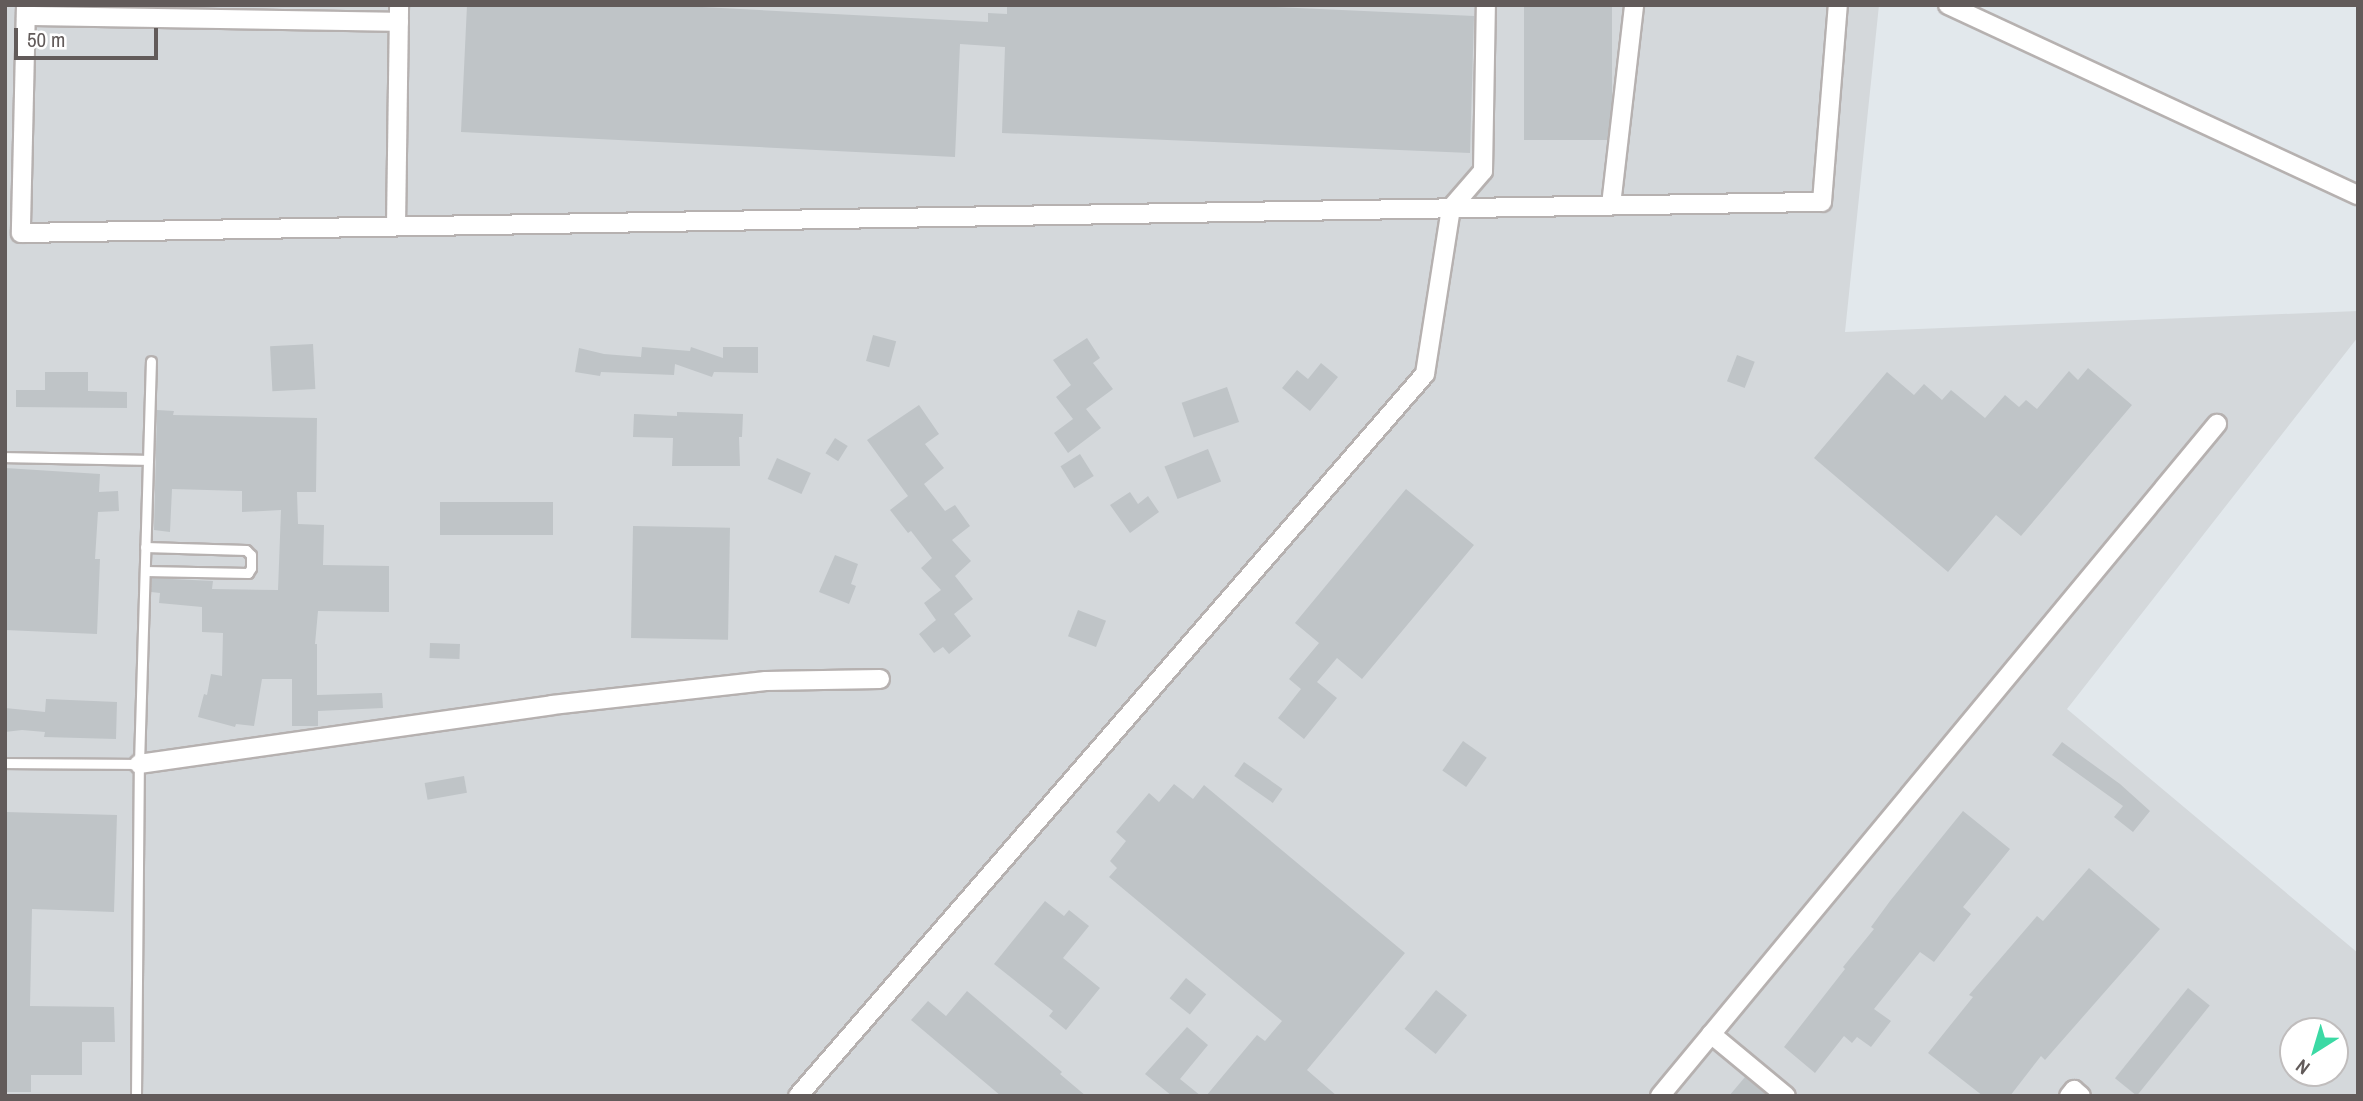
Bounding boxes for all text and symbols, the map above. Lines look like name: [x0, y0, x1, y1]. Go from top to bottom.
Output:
scale bar: [18, 14, 161, 58]
text: 50 m: [27, 25, 65, 54]
north arrow: [2279, 1017, 2349, 1087]
text: N: [2290, 1053, 2315, 1081]

